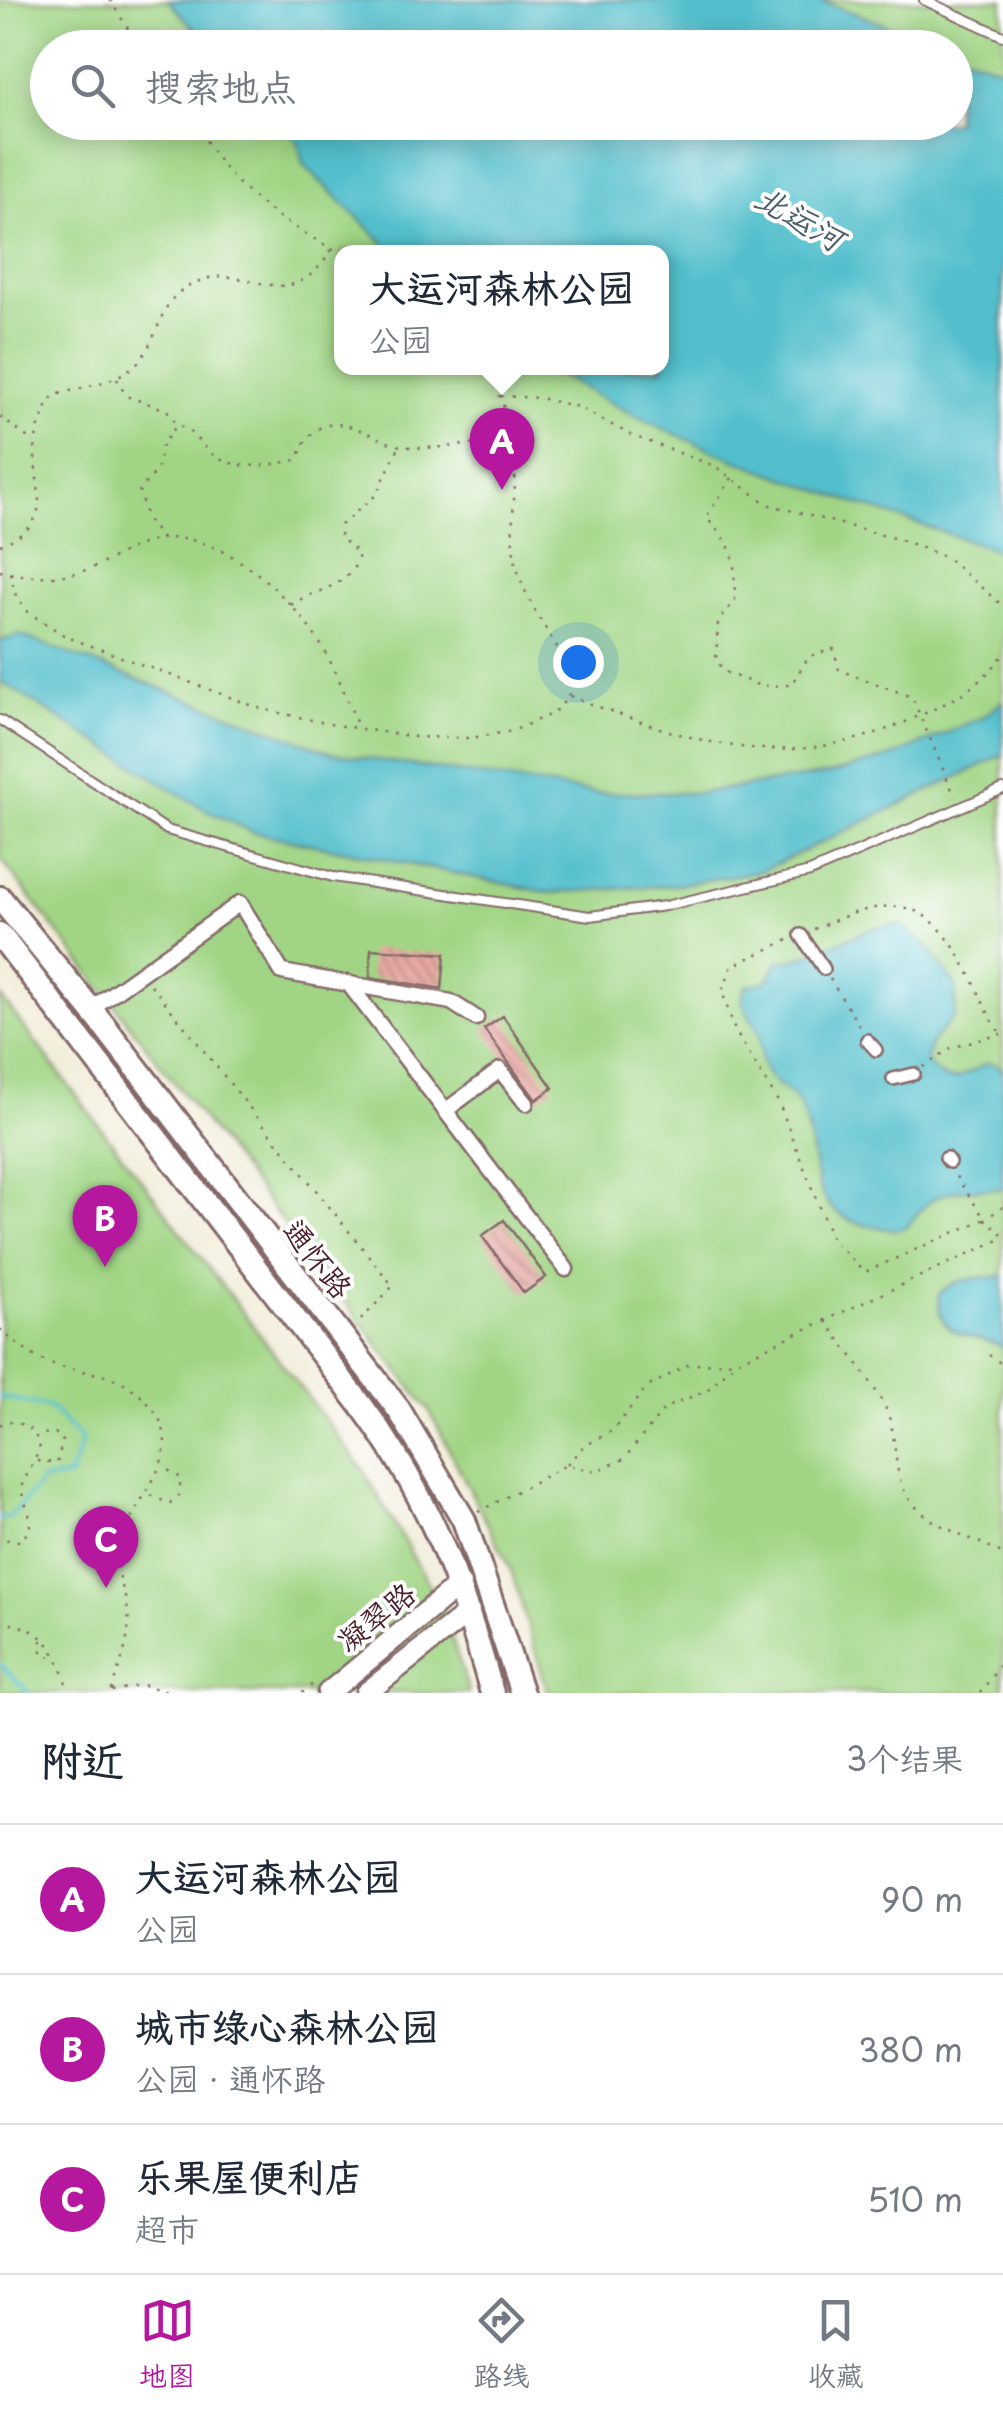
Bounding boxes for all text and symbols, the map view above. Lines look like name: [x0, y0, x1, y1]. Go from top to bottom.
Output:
search box: [30, 30, 973, 140]
text: 搜索地点: [145, 57, 297, 114]
icon: search: [65, 58, 120, 113]
water label: 北运河: [746, 172, 858, 264]
popup: [334, 245, 669, 375]
text: 大运河森林公园: [368, 258, 635, 315]
text: 公园: [368, 315, 433, 363]
pin: A: [470, 408, 534, 490]
your location: [553, 637, 604, 688]
pin: B: [72, 1184, 138, 1267]
street label: 通怀路: [274, 1209, 364, 1307]
pin: C: [74, 1506, 138, 1588]
street label: 凝翠路: [326, 1570, 424, 1662]
text: 附近: [40, 1727, 124, 1790]
text: 3个结果: [846, 1734, 963, 1782]
text: 大运河森林公园: [135, 1847, 401, 1904]
text: A: [60, 1875, 85, 1923]
text: 90 m: [881, 1875, 963, 1923]
text: 公园: [135, 1904, 199, 1952]
text: 城市绿心森林公园: [135, 1997, 439, 2054]
text: B: [62, 2025, 83, 2073]
text: 380 m: [858, 2025, 963, 2073]
text: 公园 · 通怀路: [135, 2054, 325, 2102]
text: 乐果屋便利店: [135, 2147, 363, 2204]
text: C: [60, 2175, 85, 2223]
text: 510 m: [867, 2175, 963, 2223]
text: 超市: [135, 2204, 199, 2252]
tab: 地图: [139, 2293, 195, 2396]
tab: 路线: [473, 2293, 530, 2396]
tab: 收藏: [808, 2293, 864, 2396]

